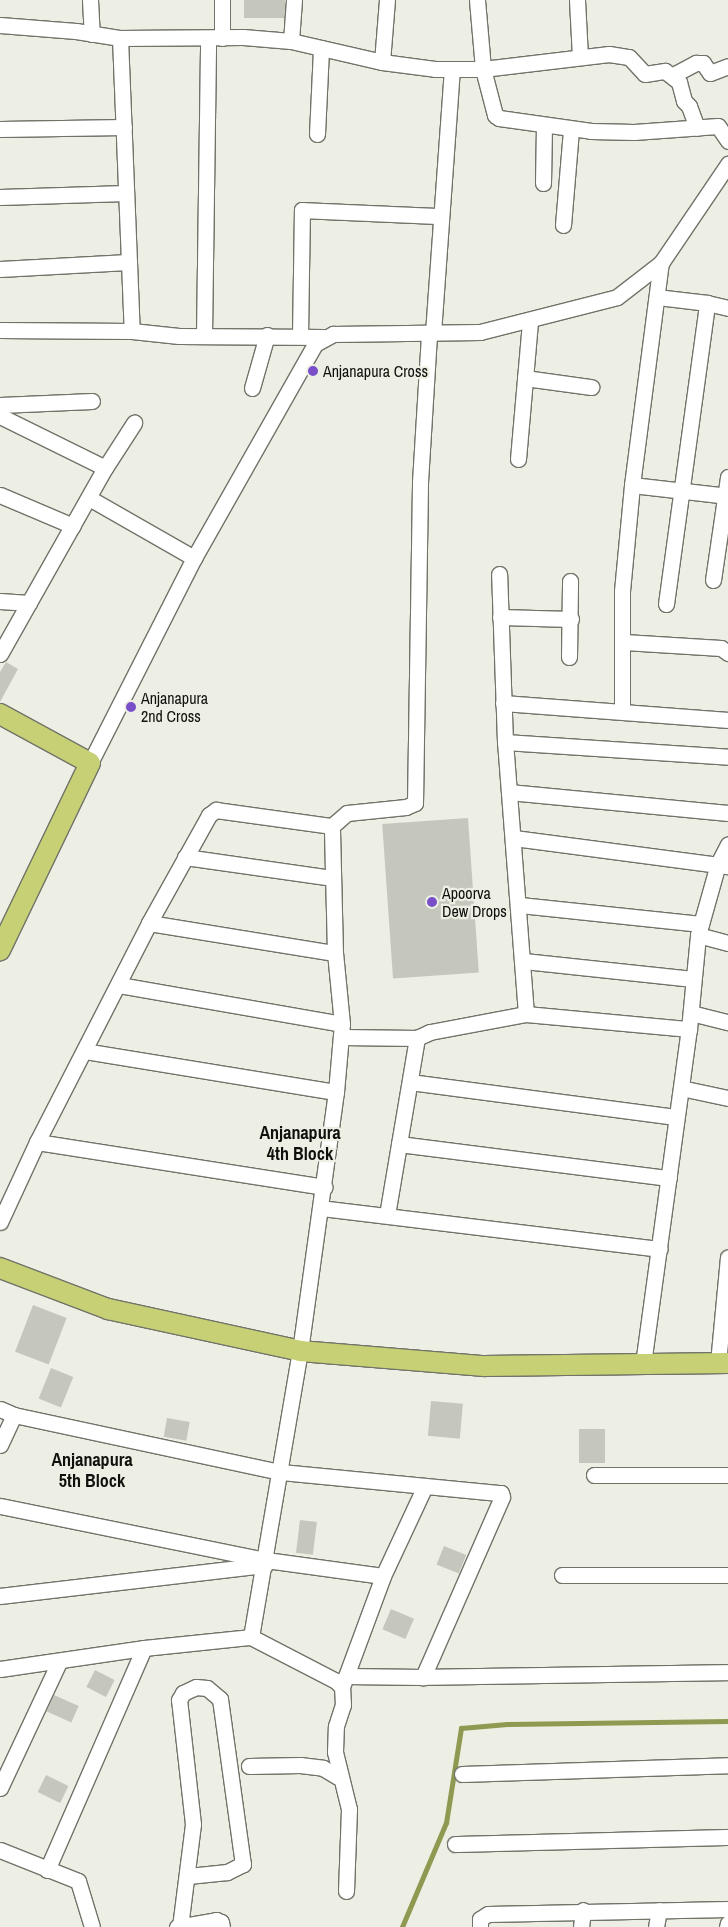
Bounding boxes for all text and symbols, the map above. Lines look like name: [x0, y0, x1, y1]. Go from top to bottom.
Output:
place label: Anjanapura Cross: [323, 361, 428, 381]
marker: Anjanapura Cross: [307, 365, 319, 377]
place label: Anjanapura 2nd Cross: [141, 688, 208, 726]
marker: Anjanapura 2nd Cross: [125, 701, 137, 713]
place label: Apoorva Dew Drops: [442, 883, 507, 921]
marker: Apoorva Dew Drops: [426, 896, 438, 908]
district label: Anjanapura 4th Block: [259, 1123, 341, 1166]
district label: Anjanapura 5th Block: [51, 1450, 133, 1492]

